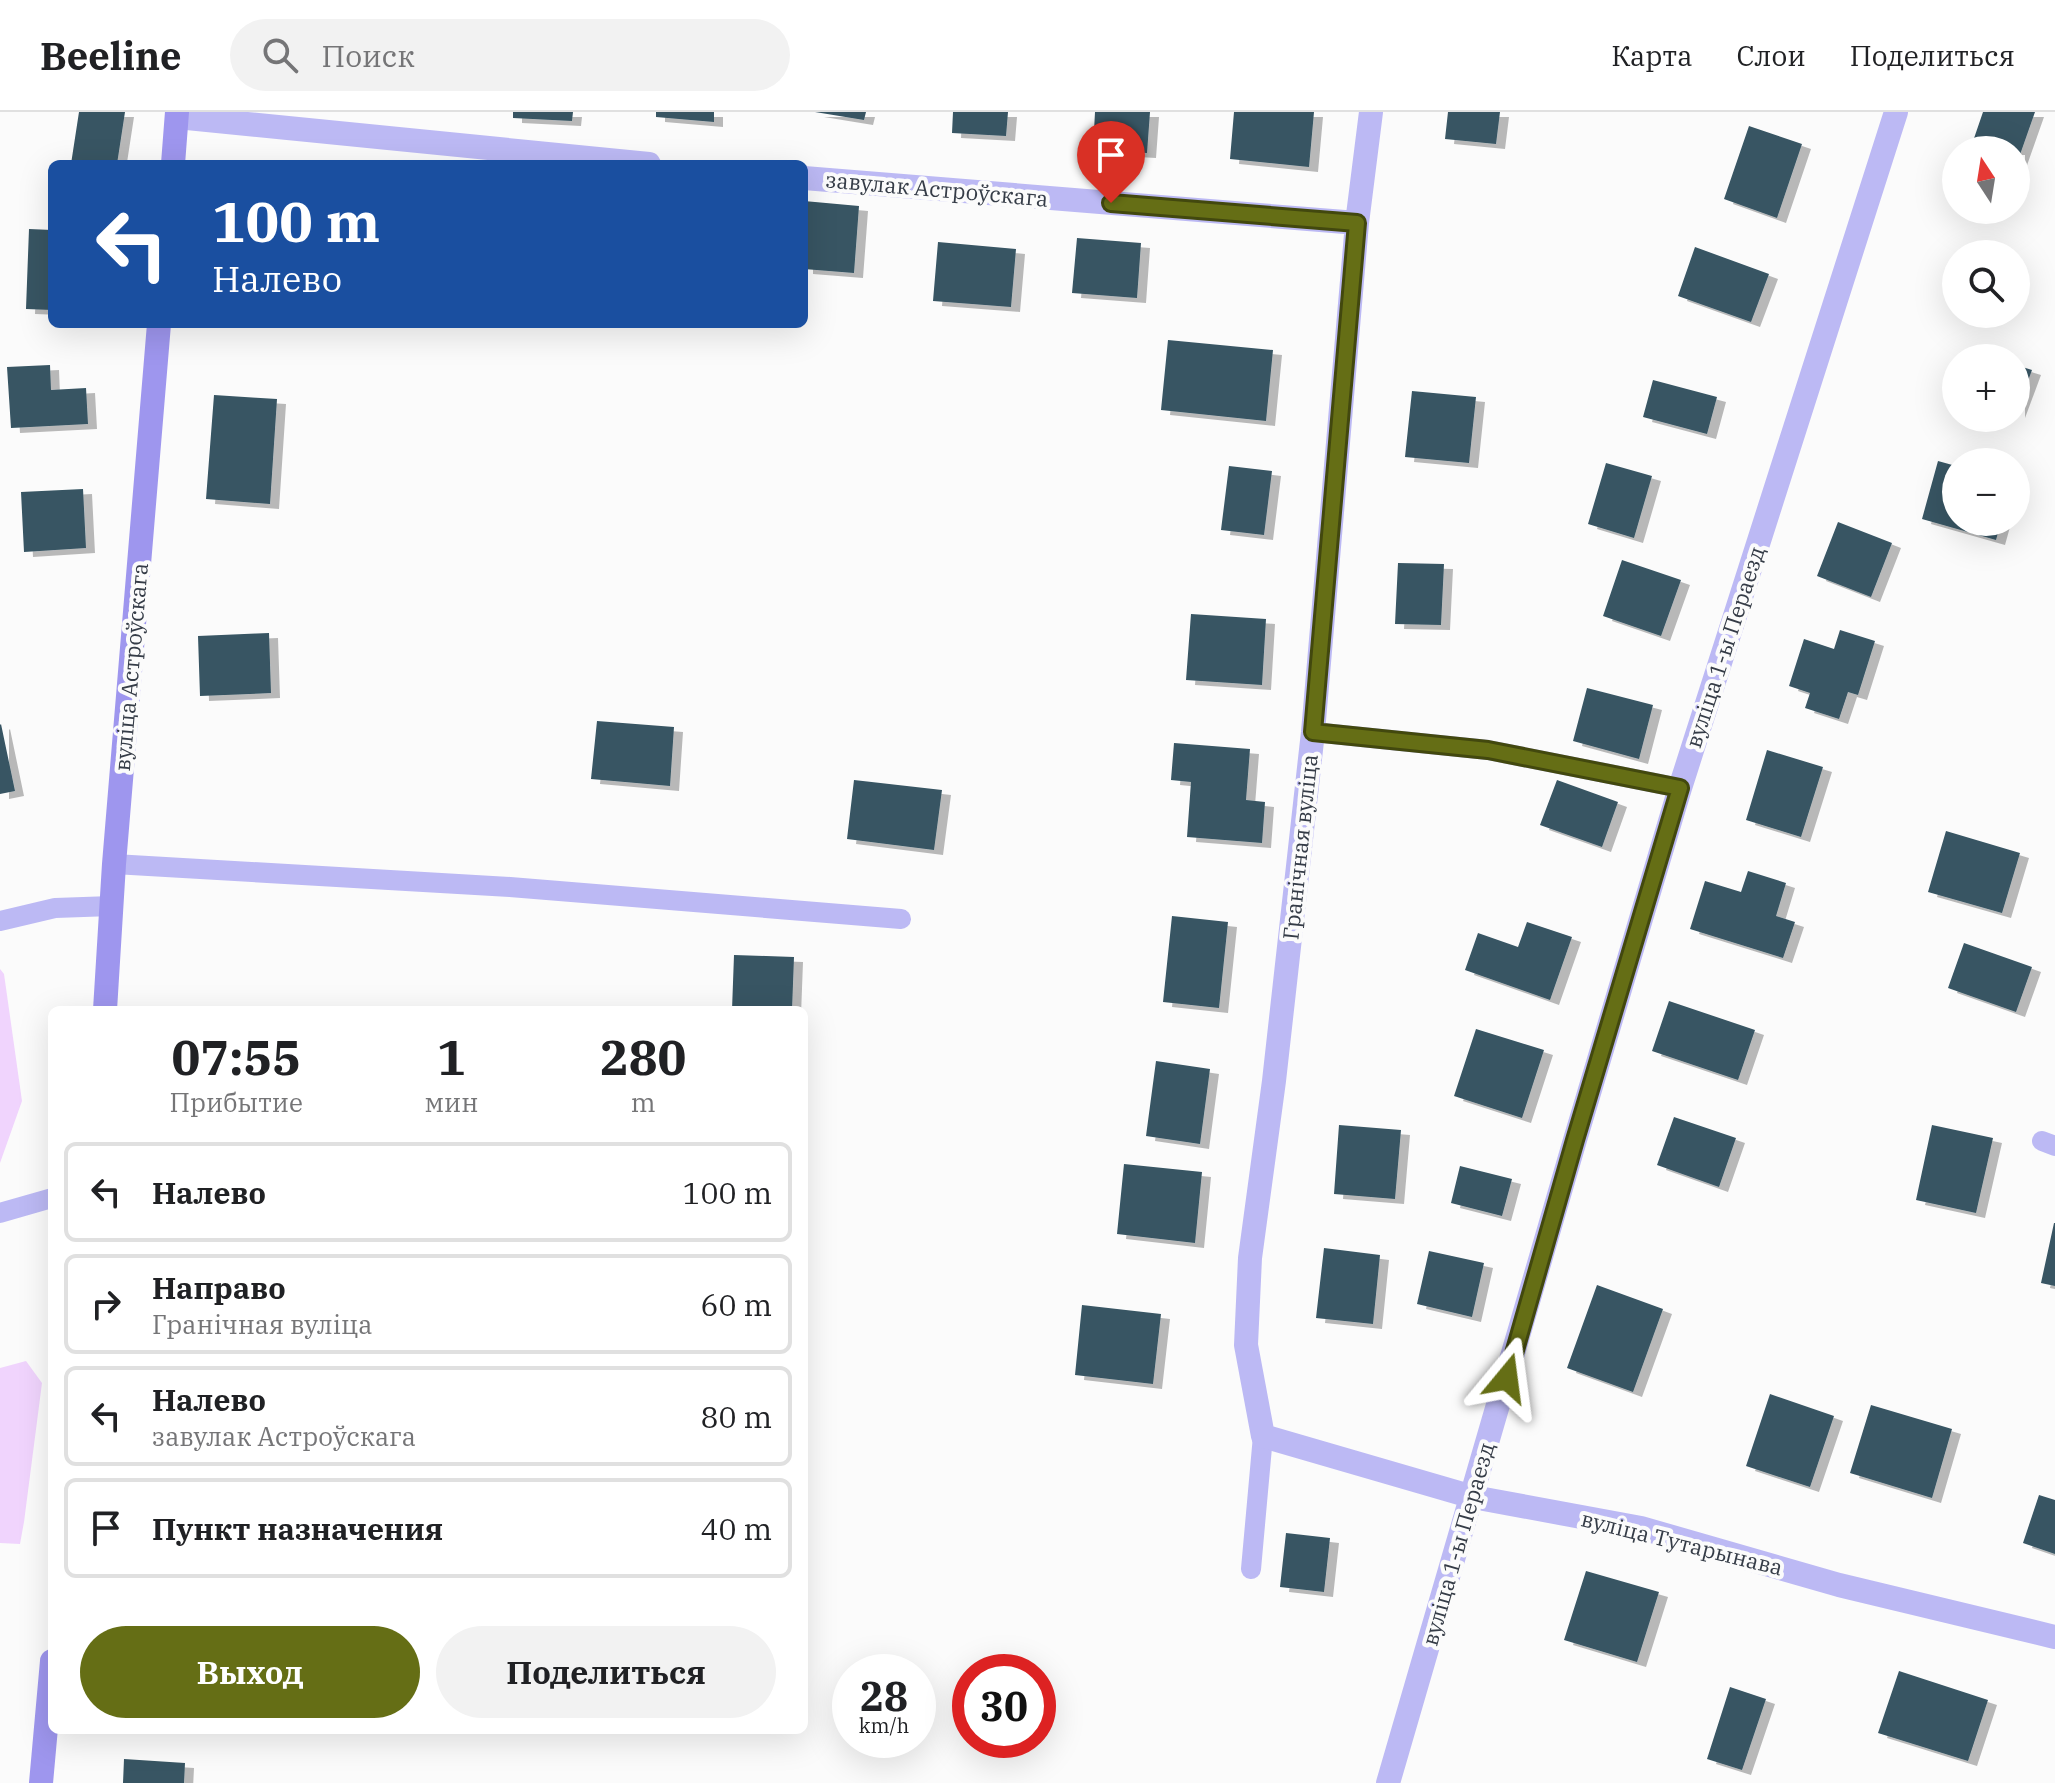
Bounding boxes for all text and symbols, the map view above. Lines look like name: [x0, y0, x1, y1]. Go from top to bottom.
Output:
search box: [230, 19, 790, 91]
text: Beeline: [40, 31, 182, 80]
icon: search: [258, 33, 302, 77]
text: Поиск: [322, 36, 415, 75]
text: Карта: [1611, 37, 1692, 74]
text: Слои: [1736, 37, 1806, 74]
text: Поделиться: [1850, 37, 2015, 74]
pin: [1077, 121, 1145, 203]
icon: arrive: [1089, 133, 1133, 177]
north arrow: [1942, 136, 2030, 224]
map controls: [1942, 136, 2030, 536]
street label: завулак Астроўскага: [825, 164, 1050, 213]
text: 100 m: [212, 185, 380, 257]
icon: left: [80, 192, 184, 296]
button: search: [1942, 240, 2030, 328]
text: Налево: [212, 255, 342, 302]
button: +: [1942, 344, 2030, 432]
button: −: [1942, 448, 2030, 536]
street label: вуліца 1-ы Пераезд: [1678, 542, 1771, 751]
street label: вуліца Астроўскага: [107, 562, 154, 772]
street label: Гранічная вуліца: [1275, 753, 1324, 941]
text: 07:55: [171, 1026, 301, 1088]
text: 1: [437, 1026, 466, 1088]
text: 280: [600, 1026, 686, 1088]
text: Прибытие: [170, 1085, 303, 1119]
text: мин: [425, 1085, 478, 1119]
text: m: [631, 1085, 656, 1119]
icon: left: [84, 1170, 128, 1214]
text: Налево: [152, 1173, 266, 1212]
text: 100 m: [682, 1173, 772, 1212]
text: Направо: [152, 1268, 286, 1307]
icon: right: [84, 1282, 128, 1326]
text: 60 m: [700, 1285, 772, 1324]
text: Гранічная вуліца: [152, 1307, 372, 1341]
position arrow: [1465, 1336, 1549, 1420]
text: Налево: [152, 1380, 266, 1419]
icon: left: [84, 1394, 128, 1438]
text: 80 m: [700, 1397, 772, 1436]
text: завулак Астроўскага: [152, 1419, 416, 1453]
street label: вуліца 1-ы Пераезд: [1415, 1439, 1500, 1649]
street label: вуліца Тутарынава: [1578, 1503, 1786, 1582]
icon: arrive: [84, 1506, 128, 1550]
text: Пункт назначения: [152, 1509, 443, 1548]
text: 40 m: [700, 1509, 772, 1548]
button: Выход: [80, 1626, 420, 1718]
button: Поделиться: [436, 1626, 776, 1718]
speed limit sign: 30: [952, 1654, 1056, 1758]
text: 28: [860, 1670, 908, 1722]
text: km/h: [859, 1712, 909, 1739]

